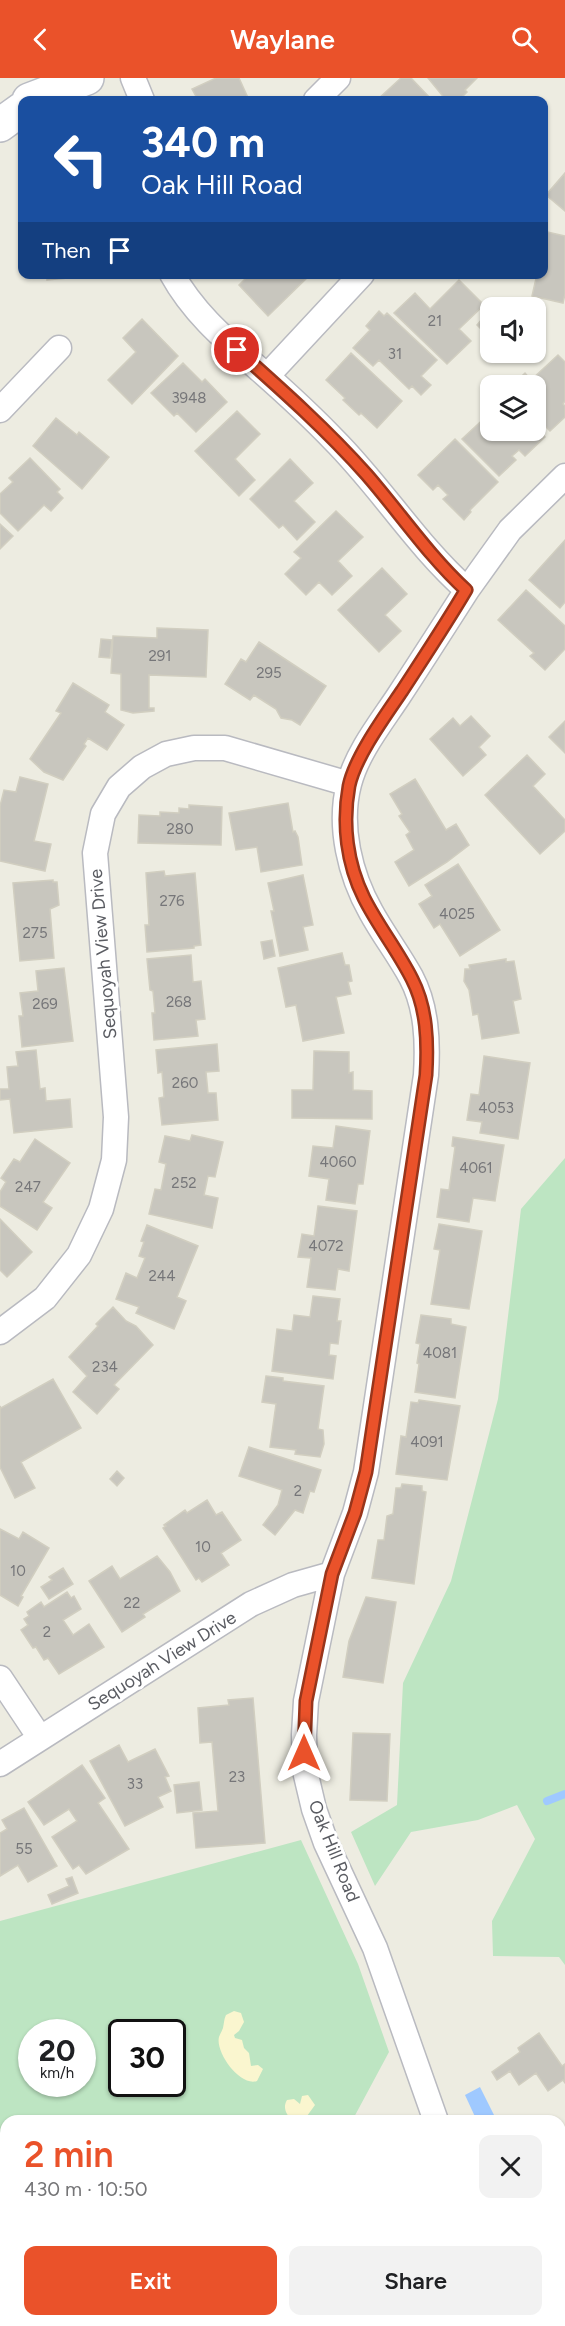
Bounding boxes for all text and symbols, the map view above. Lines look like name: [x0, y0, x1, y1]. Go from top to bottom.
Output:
icon: back: [24, 23, 57, 56]
text: Waylane: [230, 23, 335, 56]
icon: search: [508, 23, 541, 56]
text: 340 m: [141, 117, 265, 168]
icon: left: [42, 120, 120, 198]
text: Oak Hill Road: [141, 168, 303, 201]
icon: arrive: [103, 234, 136, 267]
text: Then: [42, 237, 91, 264]
map controls: [480, 297, 546, 441]
button: sound: [480, 297, 546, 363]
house number: 21: [428, 312, 442, 330]
pin: [211, 324, 262, 375]
icon: arrive: [220, 333, 253, 366]
house number: 31: [388, 345, 402, 363]
button: layers: [480, 375, 546, 441]
house number: 3948: [171, 389, 207, 407]
house number: 291: [148, 647, 172, 665]
house number: 295: [256, 664, 282, 682]
house number: 280: [166, 820, 194, 838]
street label: Sequoyah View Drive: [85, 868, 121, 1040]
house number: 276: [160, 892, 185, 910]
house number: 4025: [439, 905, 475, 923]
house number: 275: [22, 924, 48, 942]
house number: 268: [166, 993, 192, 1011]
house number: 269: [32, 995, 58, 1013]
house number: 260: [172, 1074, 198, 1092]
house number: 4053: [478, 1099, 514, 1117]
house number: 4060: [319, 1153, 357, 1171]
house number: 4061: [459, 1159, 493, 1177]
house number: 252: [171, 1174, 197, 1192]
house number: 247: [15, 1178, 41, 1196]
house number: 4072: [308, 1237, 344, 1255]
house number: 244: [148, 1267, 176, 1285]
house number: 4081: [423, 1344, 457, 1362]
house number: 234: [92, 1358, 118, 1376]
house number: 4091: [410, 1433, 444, 1451]
house number: 2: [294, 1482, 302, 1500]
house number: 10: [195, 1538, 211, 1556]
house number: 10: [10, 1562, 26, 1580]
house number: 22: [124, 1594, 140, 1612]
street label: Sequoyah View Drive: [84, 1606, 240, 1716]
house number: 2: [43, 1623, 51, 1641]
position arrow: [272, 1721, 336, 1785]
house number: 23: [229, 1768, 245, 1786]
house number: 33: [127, 1775, 143, 1793]
street label: Oak Hill Road: [304, 1797, 364, 1905]
house number: 55: [15, 1840, 33, 1858]
speed limit sign: 30: [108, 2019, 186, 2097]
text: 20: [39, 2032, 75, 2069]
text: km/h: [40, 2064, 74, 2082]
text: 2 min: [24, 2133, 114, 2176]
button: close: [479, 2135, 542, 2198]
text: 430 m · 10:50: [24, 2177, 148, 2201]
button: Exit: [24, 2246, 277, 2315]
button: Share: [289, 2246, 542, 2315]

